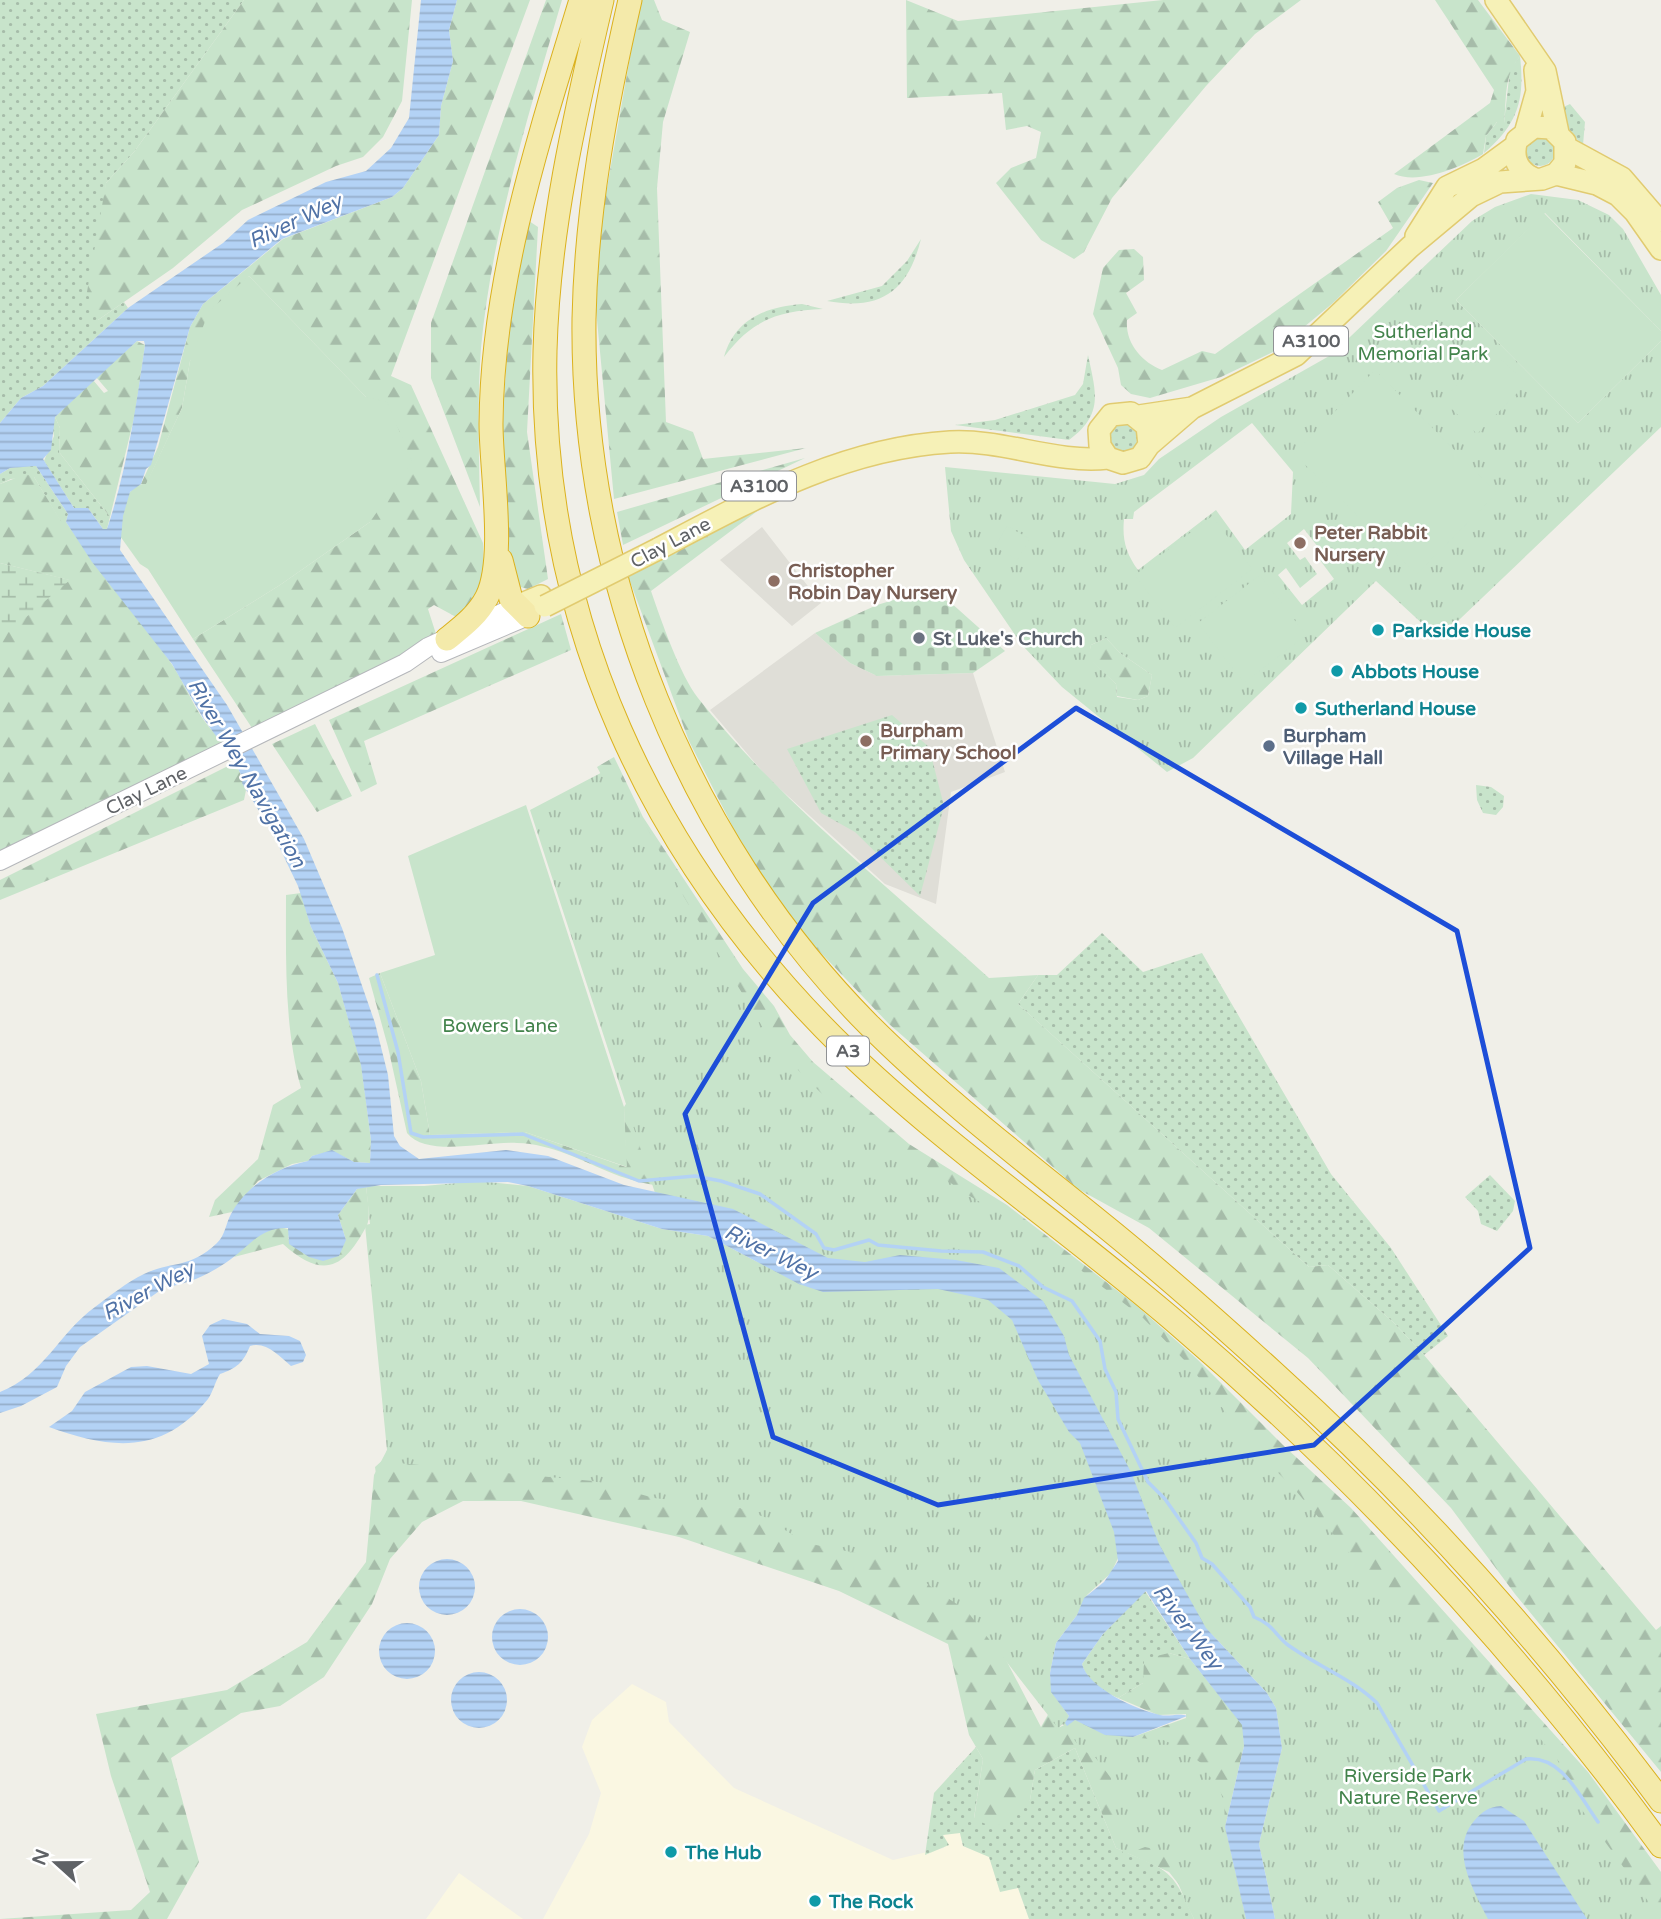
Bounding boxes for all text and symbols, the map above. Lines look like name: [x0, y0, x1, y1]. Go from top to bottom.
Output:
water label: River Wey: [245, 188, 348, 254]
park label: Sutherland Memorial Park: [1358, 321, 1488, 365]
road number: A3100: [1274, 326, 1348, 356]
road number: A3100: [722, 472, 796, 500]
street label: Clay Lane: [627, 513, 714, 573]
place label: Peter Rabbit Nursery: [1314, 522, 1428, 567]
marker: Peter Rabbit Nursery: [1292, 535, 1308, 551]
place label: Christopher Robin Day Nursery: [788, 560, 958, 605]
marker: Christopher Robin Day Nursery: [766, 573, 782, 589]
place label: Parkside House: [1392, 620, 1531, 642]
marker: Parkside House: [1370, 622, 1386, 638]
place label: St Luke's Church: [933, 628, 1083, 650]
marker: St Luke's Church: [911, 630, 927, 646]
place label: Abbots House: [1351, 661, 1479, 683]
marker: Abbots House: [1329, 663, 1345, 679]
water label: River Wey Navigation: [182, 674, 311, 873]
place label: Sutherland House: [1315, 698, 1476, 720]
marker: Sutherland House: [1293, 700, 1309, 716]
place label: Burpham Primary School: [880, 720, 1016, 765]
place label: Burpham Village Hall: [1283, 725, 1383, 770]
marker: Burpham Primary School: [858, 733, 874, 749]
marker: Burpham Village Hall: [1261, 738, 1277, 754]
street label: Clay Lane: [102, 762, 191, 820]
park label: Bowers Lane: [442, 1015, 558, 1037]
road number: A3: [827, 1036, 869, 1066]
water label: River Wey: [720, 1219, 824, 1287]
water label: River Wey: [98, 1256, 201, 1326]
water label: River Wey: [1148, 1580, 1229, 1677]
park label: Riverside Park Nature Reserve: [1338, 1765, 1478, 1809]
north arrow: [21, 1828, 91, 1898]
place label: The Hub: [684, 1842, 761, 1864]
marker: The Hub: [663, 1844, 679, 1860]
text: N: [28, 1846, 54, 1868]
place label: The Rock: [828, 1891, 914, 1913]
marker: The Rock: [807, 1893, 823, 1909]

